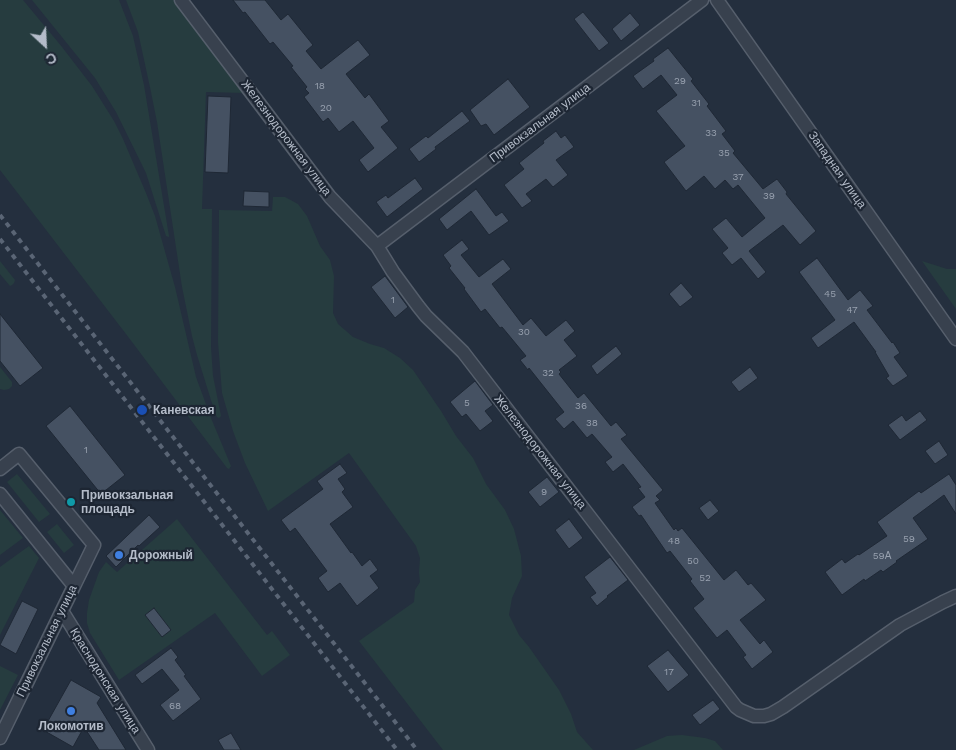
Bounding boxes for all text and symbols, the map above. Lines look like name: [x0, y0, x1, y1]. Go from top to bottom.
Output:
north arrow: [20, 20, 70, 70]
text: С: [43, 49, 59, 68]
house number: 29: [674, 75, 686, 87]
street label: Железнодорожная улица: [238, 77, 334, 199]
house number: 18: [315, 80, 325, 92]
street label: Привокзальная улица: [487, 80, 593, 166]
house number: 31: [691, 97, 701, 109]
house number: 20: [320, 102, 332, 114]
house number: 33: [705, 127, 717, 139]
street label: Западная улица: [805, 129, 869, 211]
house number: 35: [718, 147, 730, 159]
house number: 37: [732, 171, 744, 183]
house number: 39: [763, 190, 775, 202]
house number: 45: [824, 288, 836, 300]
house number: 1: [391, 294, 395, 306]
house number: 47: [846, 304, 858, 316]
house number: 30: [518, 326, 530, 338]
house number: 32: [542, 367, 554, 379]
street label: Железнодорожная улица: [491, 392, 589, 512]
house number: 5: [464, 397, 470, 409]
house number: 36: [575, 400, 587, 412]
marker: Каневская: [135, 403, 149, 417]
place label: Каневская: [153, 403, 214, 417]
house number: 38: [586, 417, 598, 429]
house number: 1: [84, 444, 88, 456]
house number: 9: [541, 486, 547, 498]
place label: Привокзальная площадь: [81, 488, 173, 516]
marker: Привокзальная площадь: [65, 496, 77, 508]
house number: 59: [903, 533, 915, 545]
house number: 48: [668, 535, 680, 547]
place label: Дорожный: [129, 548, 193, 562]
marker: Дорожный: [113, 549, 125, 561]
house number: 59А: [873, 550, 891, 562]
house number: 50: [687, 555, 699, 567]
house number: 52: [699, 572, 711, 584]
street label: Привокзальная улица: [14, 583, 80, 699]
street label: Краснодонская улица: [67, 626, 143, 736]
house number: 17: [664, 666, 674, 678]
house number: 68: [169, 700, 181, 712]
marker: Локомотив: [65, 705, 77, 717]
place label: Локомотив: [38, 719, 104, 733]

